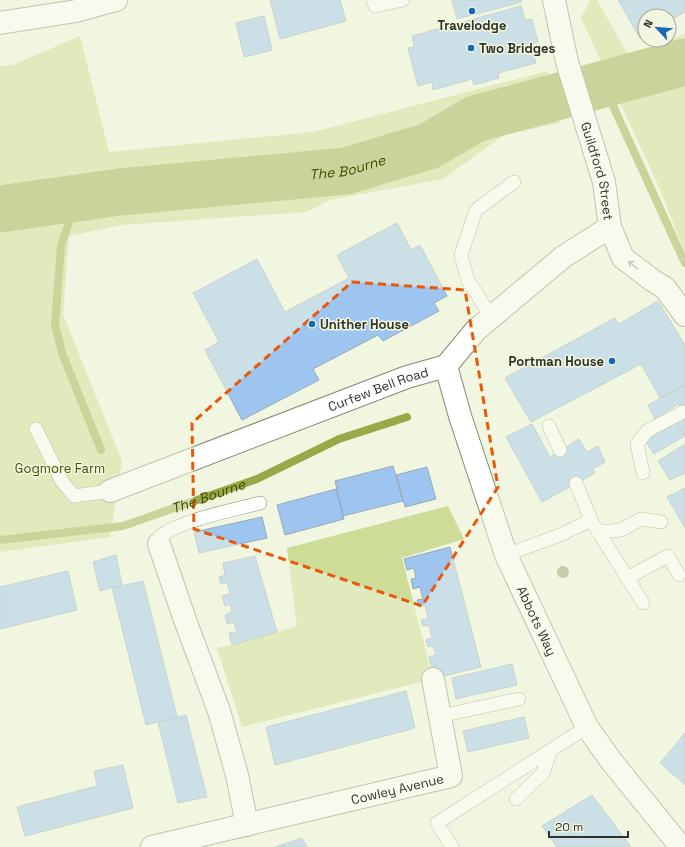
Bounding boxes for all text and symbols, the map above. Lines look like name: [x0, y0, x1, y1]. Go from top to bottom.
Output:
marker: Travelodge: [467, 6, 477, 16]
north arrow: [637, 8, 677, 48]
place label: Travelodge: [438, 17, 506, 34]
text: N: [640, 17, 656, 30]
place label: Two Bridges: [479, 40, 556, 57]
marker: Two Bridges: [466, 43, 476, 53]
street label: Guildford Street: [577, 120, 618, 221]
water label: The Bourne: [308, 150, 388, 183]
one-way arrow: [627, 261, 638, 270]
place label: Unither House: [320, 316, 409, 333]
marker: Unither House: [307, 319, 317, 329]
place label: Portman House: [509, 353, 604, 370]
marker: Portman House: [607, 356, 617, 366]
street label: Curfew Bell Road: [325, 363, 430, 415]
park label: Gogmore Farm: [15, 460, 105, 477]
water label: The Bourne: [169, 475, 248, 517]
street label: Abbots Way: [513, 583, 561, 658]
street label: Cowley Avenue: [349, 770, 445, 808]
scale bar: [549, 813, 628, 839]
text: 20 m: [555, 819, 583, 835]

